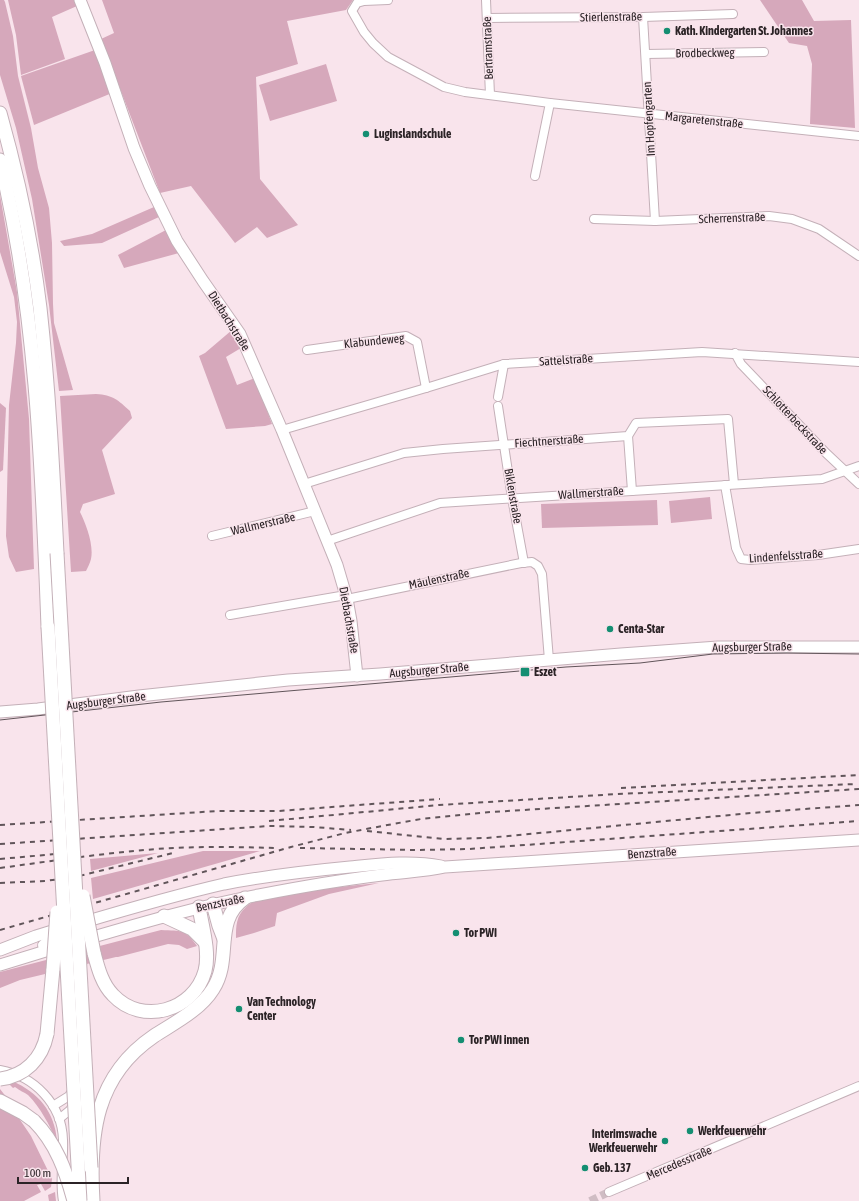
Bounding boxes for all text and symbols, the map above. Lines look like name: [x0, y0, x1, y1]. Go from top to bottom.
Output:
street label: Stierlenstraße: [580, 9, 642, 25]
street label: Bertramstraße: [480, 16, 496, 80]
place label: Kath. Kindergarten St. Johannes: [675, 24, 813, 38]
marker: Kath. Kindergarten St. Johannes: [662, 26, 672, 36]
street label: Brodbeckweg: [675, 45, 735, 61]
street label: Im Hopfengarten: [640, 81, 658, 157]
street label: Margaretenstraße: [664, 109, 744, 131]
place label: Luginslandschule: [374, 127, 452, 141]
marker: Luginslandschule: [361, 129, 371, 139]
street label: Scherrenstraße: [698, 210, 766, 226]
street label: Dietbachstraße: [205, 289, 253, 353]
street label: Klabundeweg: [343, 331, 406, 351]
street label: Sattelstraße: [539, 351, 593, 369]
street label: Schlotterbeckstraße: [760, 383, 830, 457]
street label: Fiechtnerstraße: [514, 432, 584, 450]
street label: Biklenstraße: [501, 467, 525, 525]
street label: Wallmerstraße: [558, 484, 624, 502]
street label: Wallmerstraße: [229, 510, 297, 538]
street label: Lindenfelsstraße: [749, 546, 823, 566]
street label: Mäulenstraße: [408, 566, 470, 592]
street label: Dietbachstraße: [336, 586, 362, 654]
place label: Centa-Star: [618, 622, 665, 636]
marker: Centa-Star: [605, 624, 615, 634]
street label: Augsburger Straße: [712, 639, 792, 655]
street label: Augsburger Straße: [389, 660, 469, 680]
place label: Eszet: [534, 665, 557, 679]
marker: Eszet: [519, 666, 531, 678]
street label: Augsburger Straße: [66, 689, 146, 713]
street label: Benzstraße: [627, 844, 677, 862]
street label: Benzstraße: [195, 891, 245, 915]
place label: Tor PWI: [464, 926, 497, 940]
marker: Tor PWI: [451, 928, 461, 938]
place label: Van Technology Center: [246, 995, 316, 1023]
marker: Van Technology Center: [234, 1004, 244, 1014]
place label: Tor PWI innen: [469, 1033, 530, 1047]
marker: Tor PWI innen: [456, 1035, 466, 1045]
place label: Werkfeuerwehr: [697, 1124, 766, 1138]
marker: Werkfeuerwehr: [685, 1126, 695, 1136]
place label: Interimswache Werkfeuerwehr: [588, 1127, 658, 1155]
marker: Interimswache Werkfeuerwehr: [660, 1136, 670, 1146]
street label: Mercedesstraße: [644, 1143, 714, 1183]
scale bar: [18, 1159, 128, 1185]
place label: Geb. 137: [593, 1161, 632, 1175]
marker: Geb. 137: [580, 1163, 590, 1173]
text: 100 m: [24, 1166, 51, 1180]

